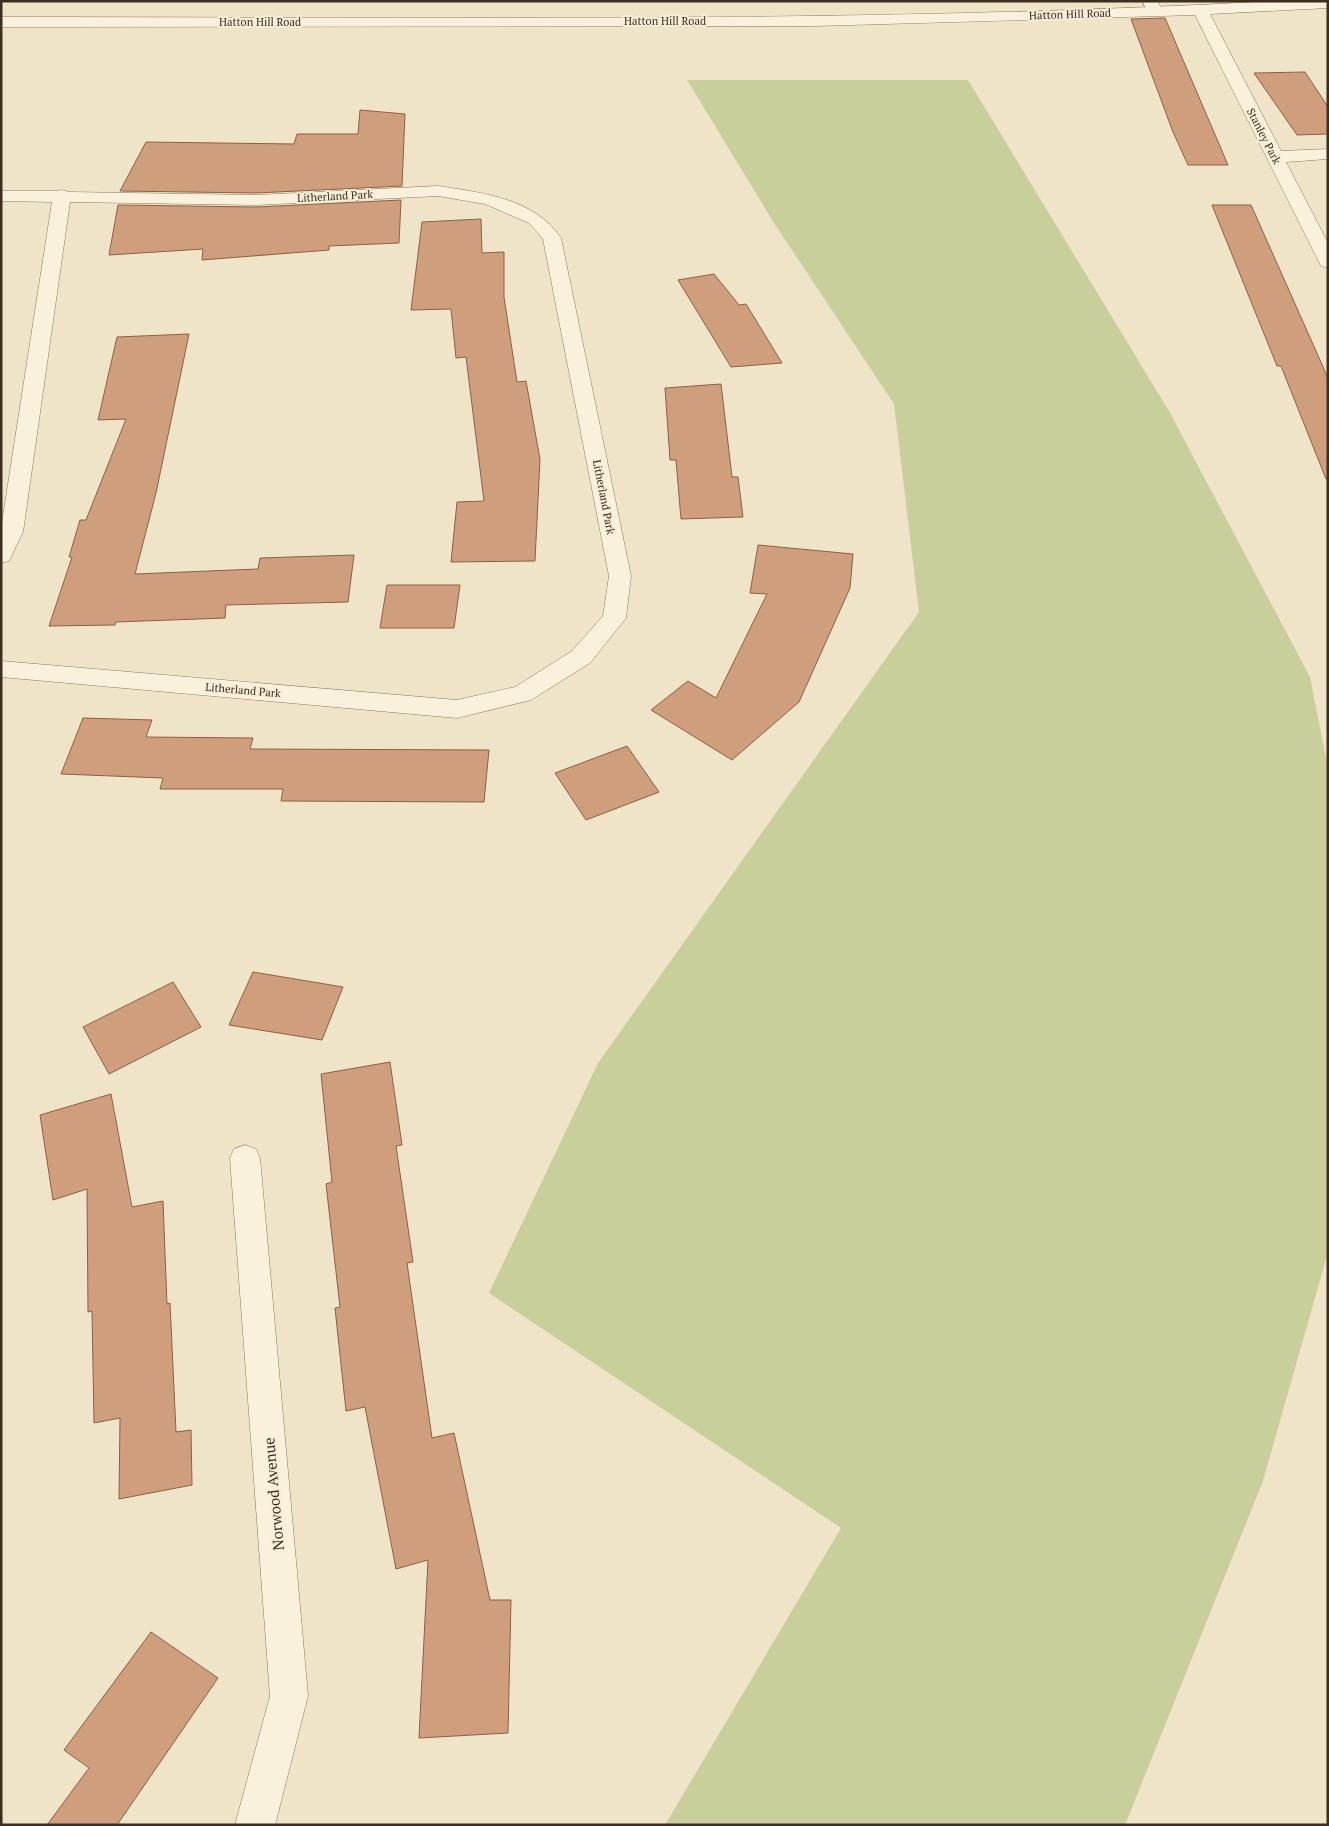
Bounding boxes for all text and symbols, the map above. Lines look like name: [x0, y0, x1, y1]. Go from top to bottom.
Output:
street label: Hatton Hill Road: [1029, 6, 1111, 22]
street label: Hatton Hill Road: [624, 14, 706, 28]
street label: Hatton Hill Road: [219, 15, 301, 29]
street label: Stanley Park: [1244, 106, 1284, 167]
street label: Litherland Park: [297, 187, 374, 205]
street label: Litherland Park: [590, 458, 618, 536]
street label: Litherland Park: [205, 680, 282, 700]
street label: Norwood Avenue: [258, 1437, 288, 1551]

